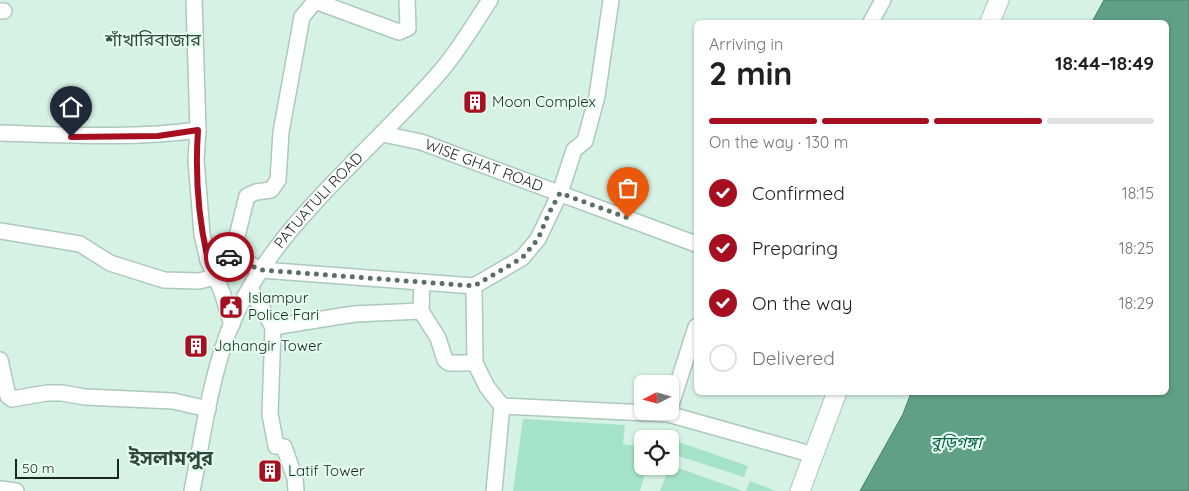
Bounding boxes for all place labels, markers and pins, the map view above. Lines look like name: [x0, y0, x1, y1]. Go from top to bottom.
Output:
pin: [50, 86, 92, 137]
building icon: Moon Complex: [462, 89, 488, 115]
place label: Moon Complex: [492, 92, 596, 111]
pin: [607, 167, 649, 218]
place label: Islampur Police Fari: [248, 288, 319, 324]
public building icon: Islampur Police Fari: [218, 294, 244, 320]
building icon: Jahangir Tower: [183, 333, 209, 359]
place label: Jahangir Tower: [214, 336, 322, 355]
building icon: Latif Tower: [257, 458, 283, 484]
place label: Latif Tower: [288, 461, 365, 480]

